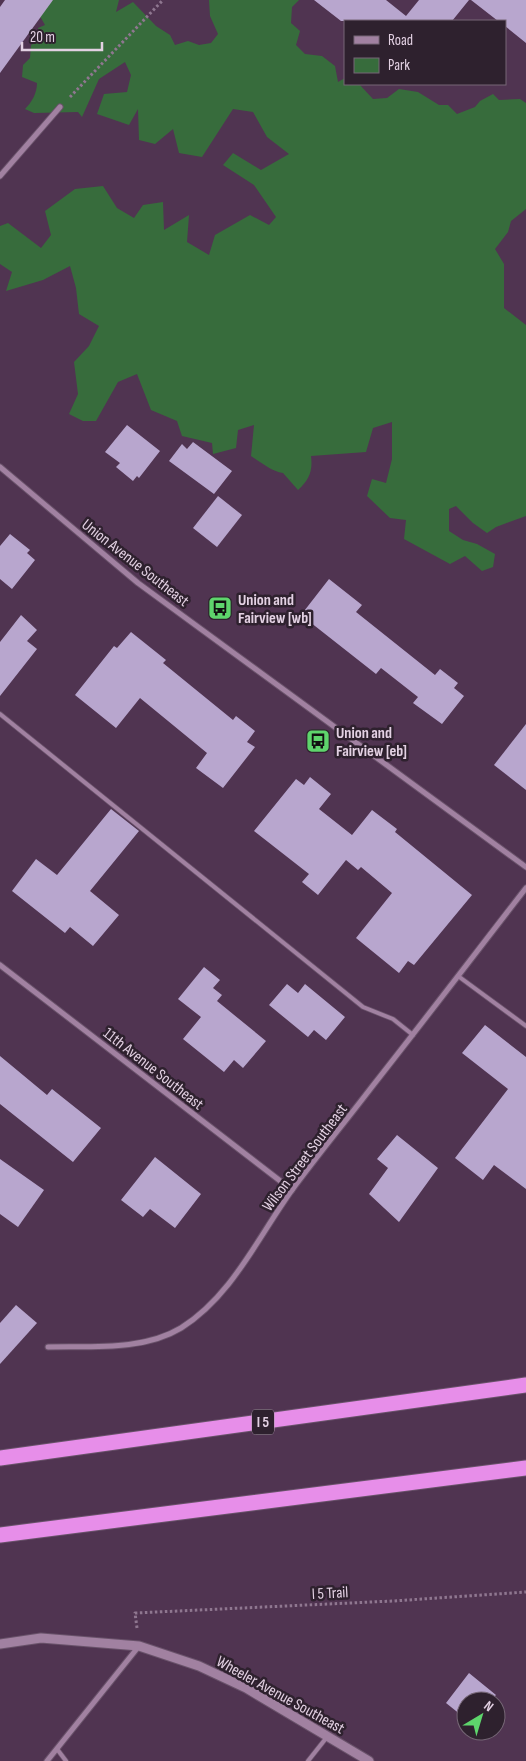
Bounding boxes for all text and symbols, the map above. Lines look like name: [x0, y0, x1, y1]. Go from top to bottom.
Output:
scale bar: [22, 20, 102, 52]
legend: [344, 20, 506, 85]
text: 20 m: [30, 28, 55, 47]
text: Road: [388, 31, 413, 50]
text: Park: [388, 56, 410, 75]
street label: Union Avenue Southeast: [78, 516, 192, 611]
place label: Union and Fairview [wb]: [238, 591, 312, 628]
bus stop icon: Union and Fairview [wb]: [207, 595, 233, 621]
place label: Union and Fairview [eb]: [336, 724, 407, 761]
bus stop icon: Union and Fairview [eb]: [305, 728, 331, 754]
street label: 11th Avenue Southeast: [99, 1024, 207, 1114]
street label: Wilson Street Southeast: [259, 1100, 352, 1215]
road number: I 5: [252, 1410, 274, 1434]
street label: I 5 Trail: [311, 1583, 349, 1604]
street label: Wheeler Avenue Southeast: [213, 1652, 348, 1738]
north arrow: [456, 1691, 506, 1741]
text: N: [481, 1697, 497, 1715]

